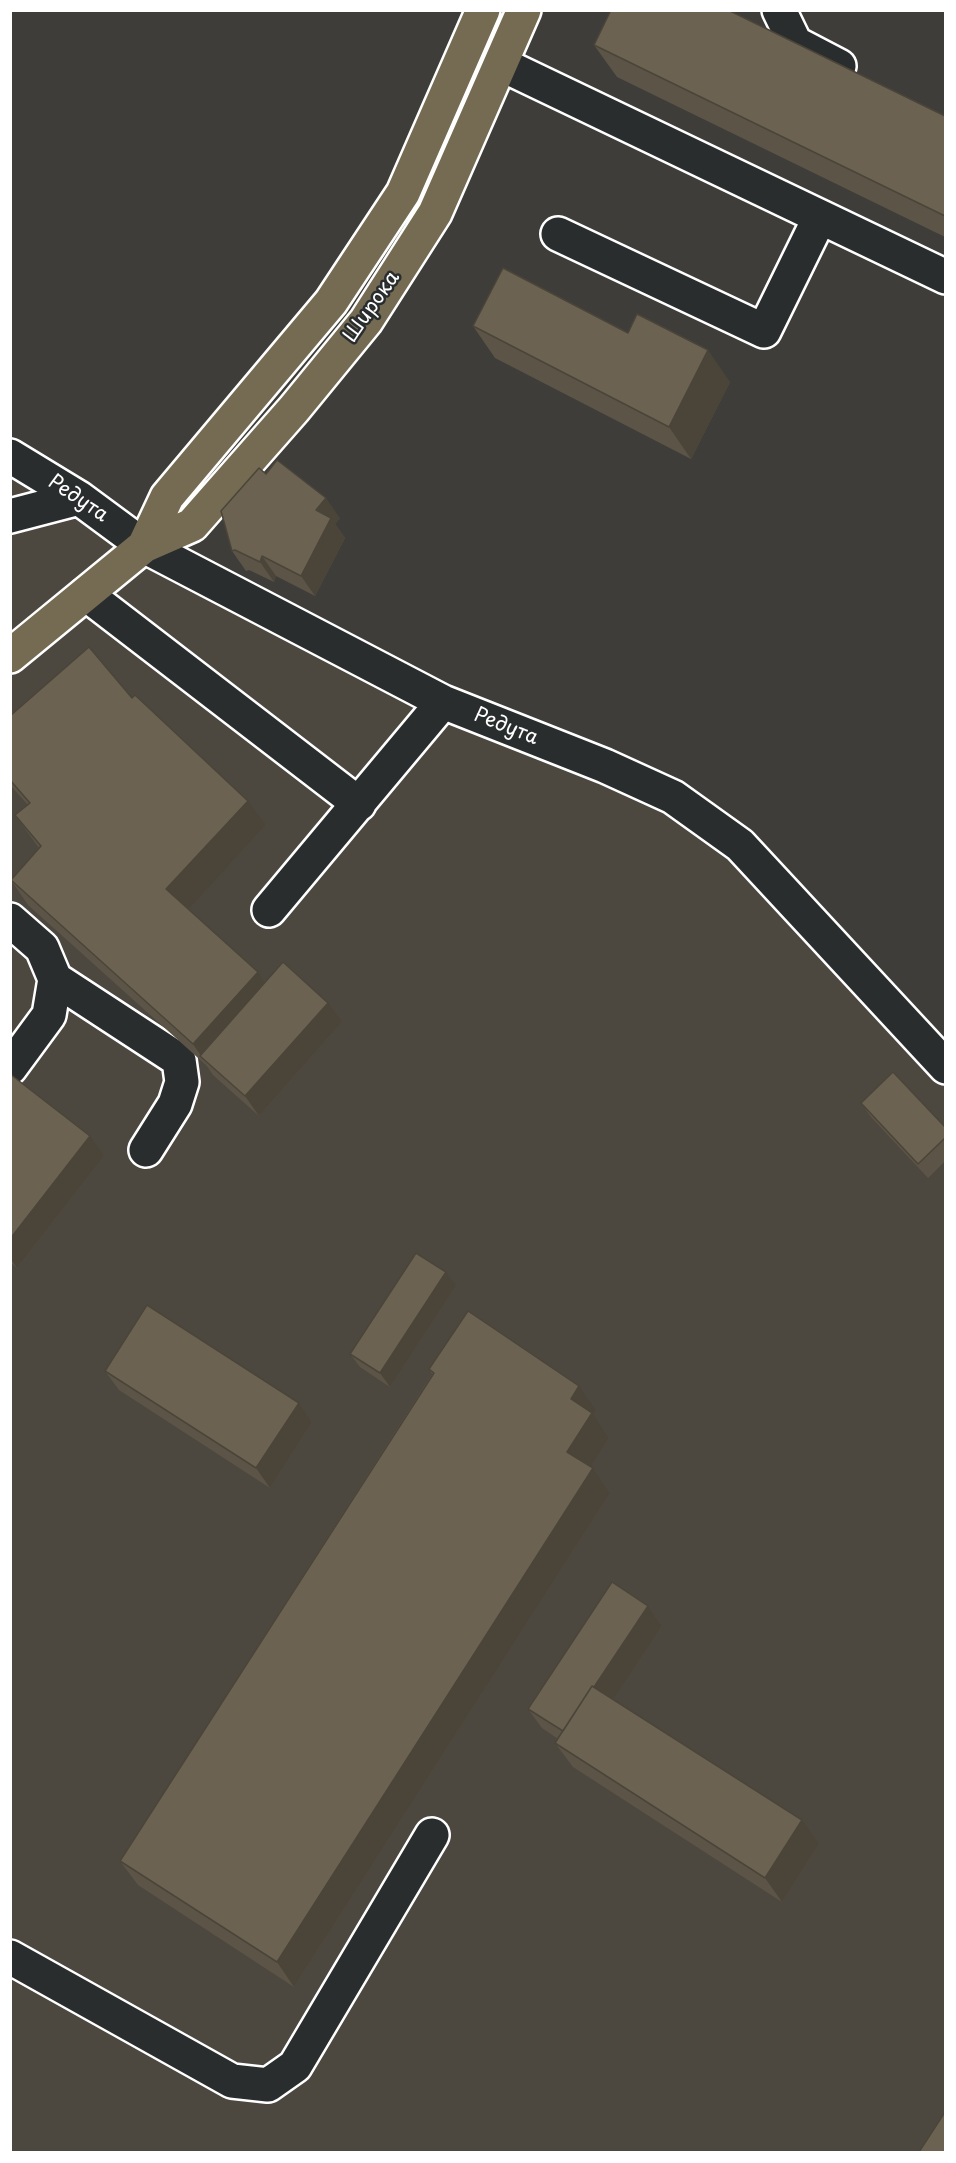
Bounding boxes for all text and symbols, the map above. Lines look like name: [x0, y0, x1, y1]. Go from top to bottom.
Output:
street label: Широка: [339, 267, 405, 347]
street label: Редута: [43, 470, 113, 528]
street label: Редута: [470, 703, 542, 751]

